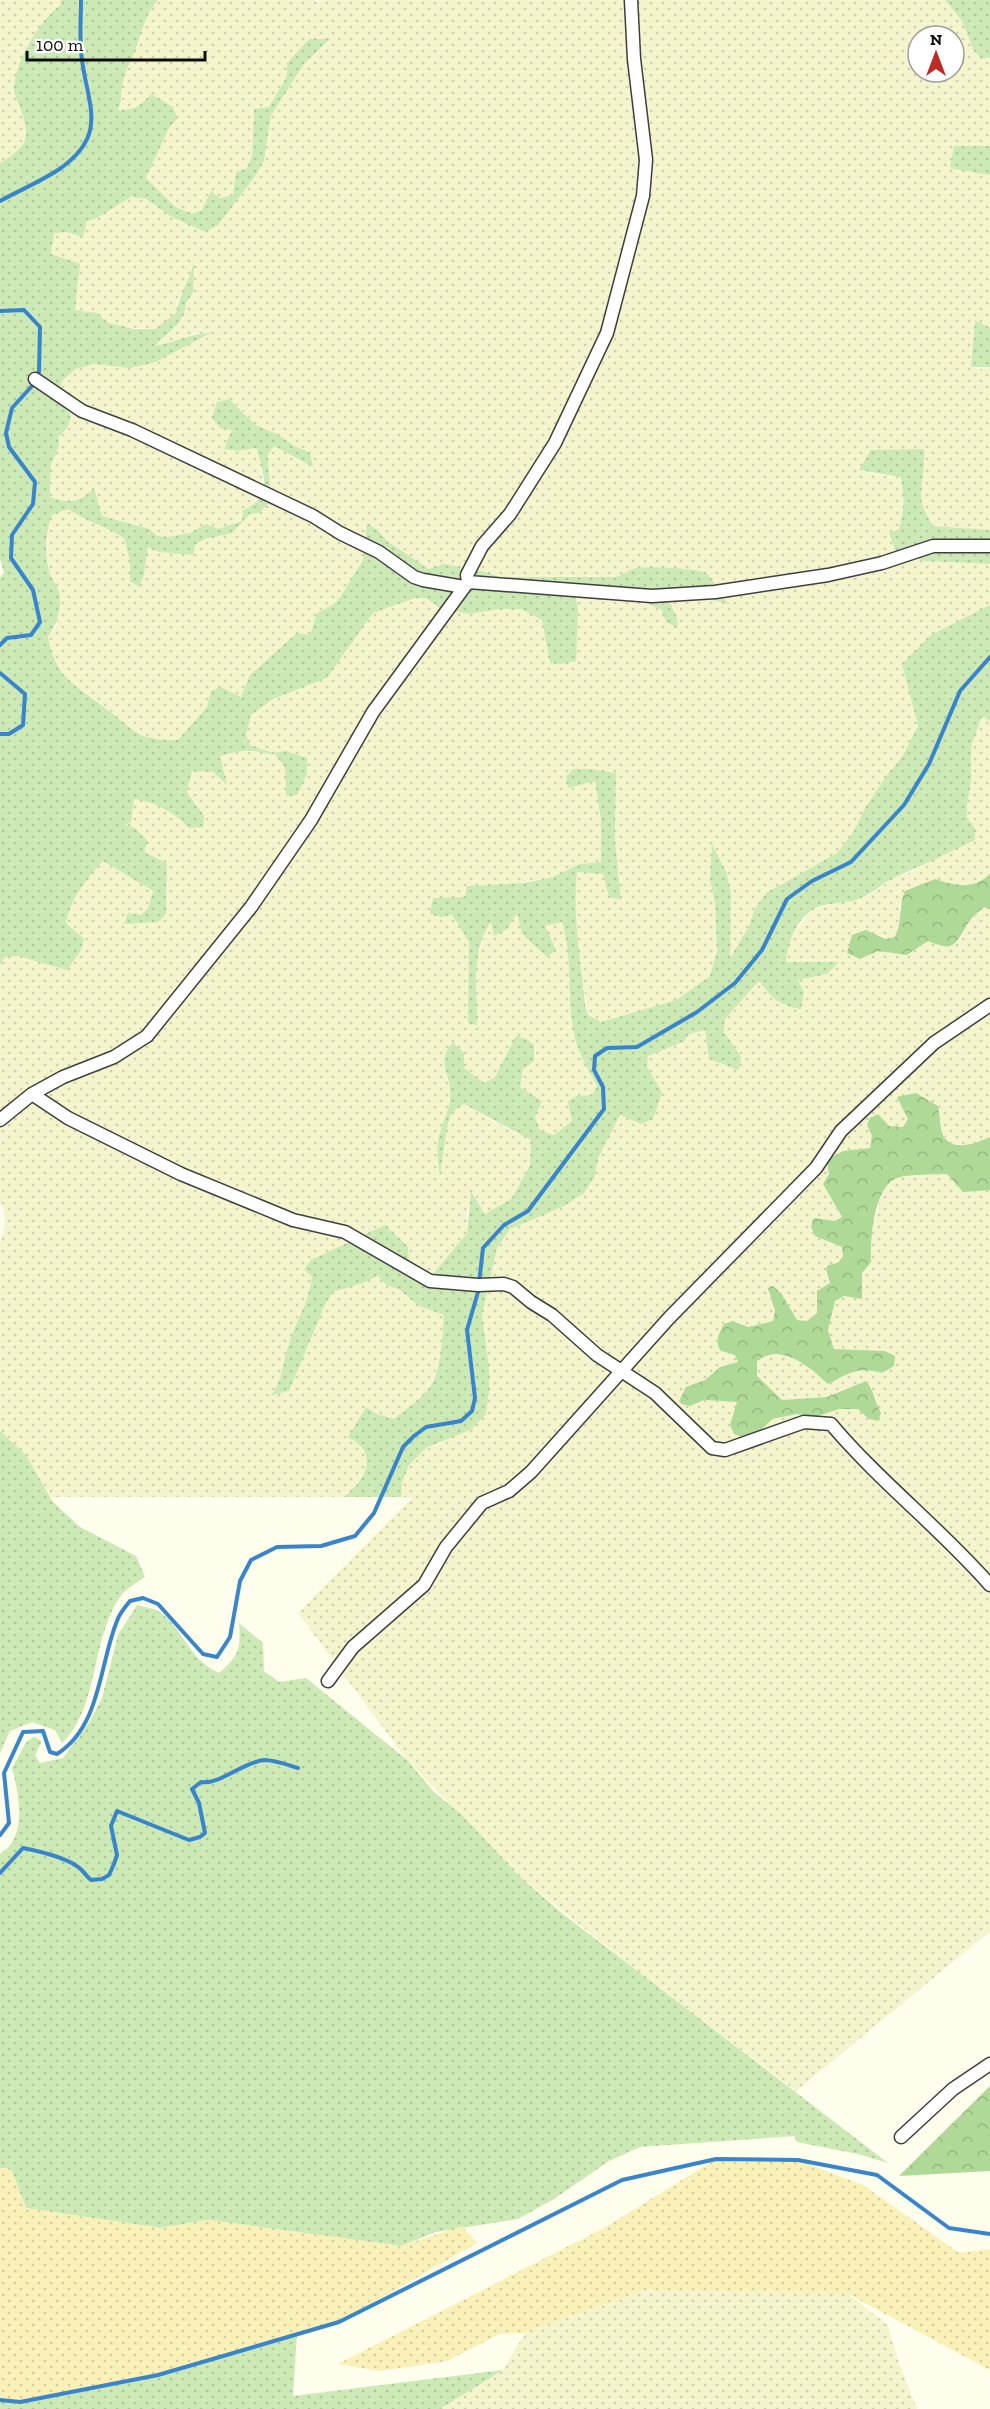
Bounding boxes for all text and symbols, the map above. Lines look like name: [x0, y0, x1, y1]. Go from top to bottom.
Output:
scale bar: [27, 24, 206, 62]
north arrow: [906, 24, 966, 84]
text: N: [930, 30, 942, 49]
text: 100 m: [36, 34, 84, 56]

